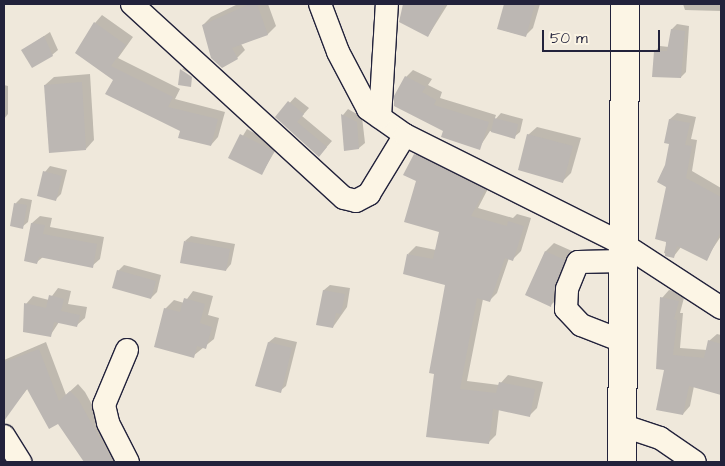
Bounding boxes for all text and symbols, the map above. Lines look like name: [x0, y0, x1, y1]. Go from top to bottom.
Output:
scale bar: [545, 20, 662, 52]
text: 50 m: [550, 28, 588, 49]

